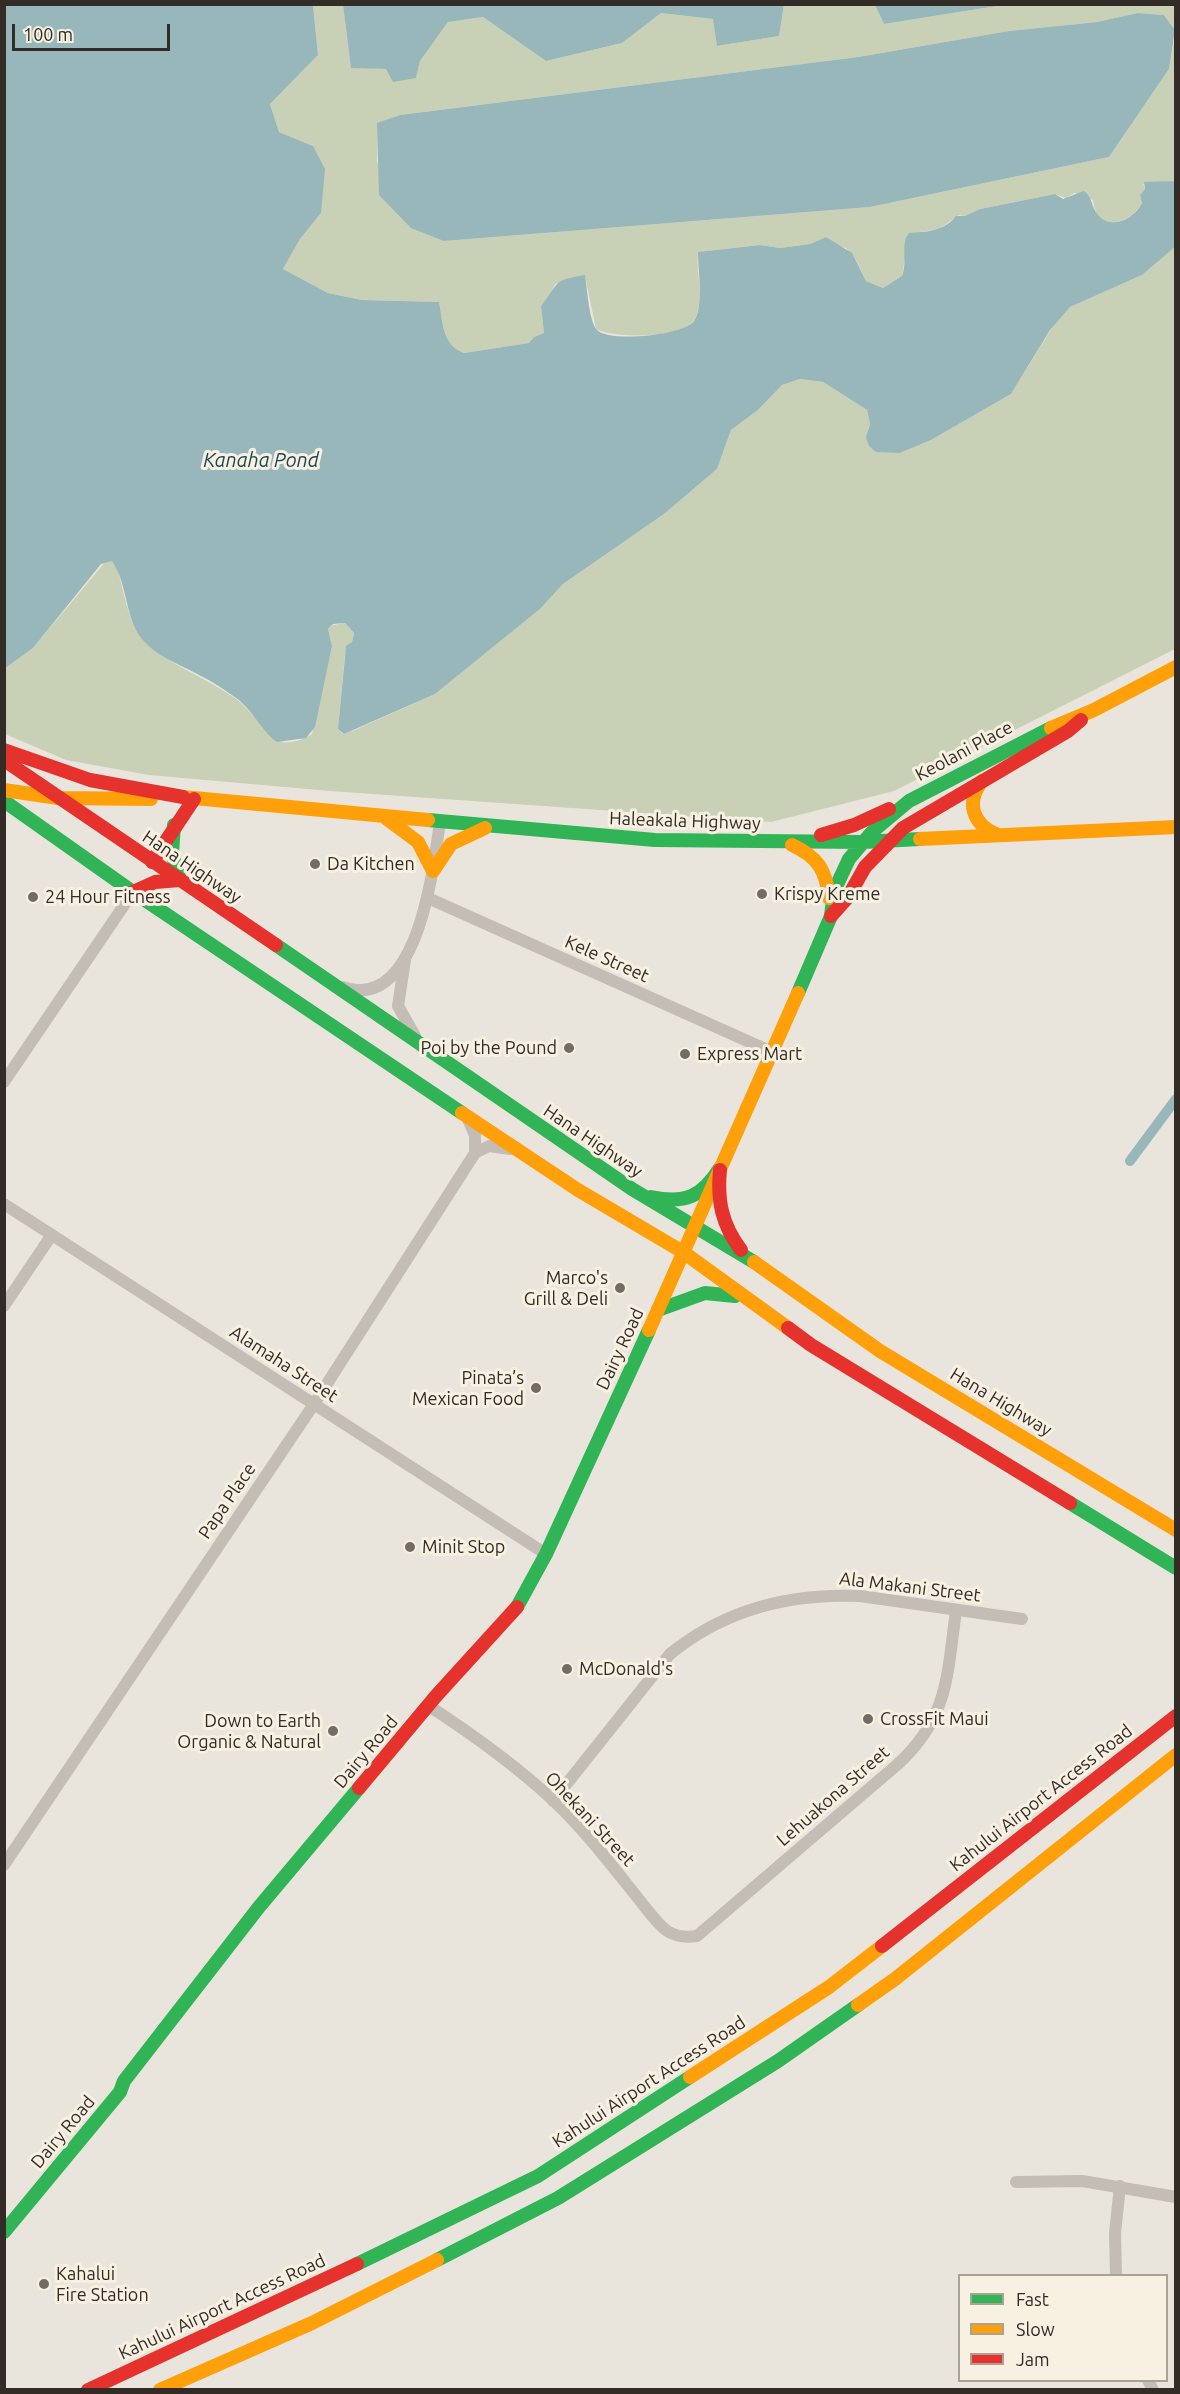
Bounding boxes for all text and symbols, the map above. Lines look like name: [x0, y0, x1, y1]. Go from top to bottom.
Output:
scale bar: [15, 12, 172, 50]
text: 100 m: [23, 24, 73, 44]
water label: Kanaha Pond: [203, 448, 319, 472]
street label: Keolani Place: [912, 716, 1016, 786]
street label: Haleakala Highway: [609, 808, 761, 834]
street label: Hana Highway: [138, 826, 246, 908]
place label: Da Kitchen: [327, 853, 415, 875]
marker: Da Kitchen: [308, 857, 322, 871]
place label: Krispy Kreme: [774, 883, 880, 905]
place label: 24 Hour Fitness: [45, 886, 170, 908]
marker: Krispy Kreme: [755, 887, 769, 901]
marker: 24 Hour Fitness: [26, 890, 40, 904]
street label: Kele Street: [562, 931, 652, 987]
place label: Poi by the Pound: [421, 1037, 557, 1059]
marker: Poi by the Pound: [562, 1041, 576, 1055]
place label: Express Mart: [697, 1043, 802, 1065]
marker: Express Mart: [678, 1047, 692, 1061]
street label: Hana Highway: [539, 1100, 647, 1182]
place label: Marco's Grill & Deli: [524, 1267, 608, 1310]
marker: Marco's Grill & Deli: [613, 1281, 627, 1295]
street label: Dairy Road: [592, 1305, 648, 1393]
street label: Alamaha Street: [226, 1321, 342, 1407]
street label: Hana Highway: [946, 1363, 1056, 1441]
place label: Pinata’s Mexican Food: [412, 1367, 524, 1410]
marker: Pinata’s Mexican Food: [529, 1381, 543, 1395]
street label: Papa Place: [194, 1459, 260, 1543]
place label: Minit Stop: [422, 1536, 505, 1558]
marker: Minit Stop: [403, 1540, 417, 1554]
street label: Ala Makani Street: [838, 1568, 982, 1606]
place label: McDonald's: [579, 1658, 673, 1680]
marker: McDonald's: [560, 1662, 574, 1676]
place label: CrossFit Maui: [880, 1708, 989, 1730]
place label: Down to Earth Organic & Natural: [177, 1710, 321, 1752]
street label: Dairy Road: [329, 1711, 403, 1793]
marker: CrossFit Maui: [861, 1712, 875, 1726]
street label: Kahului Airport Access Road: [945, 1720, 1137, 1876]
marker: Down to Earth Organic & Natural: [326, 1724, 340, 1738]
street label: Lehuakona Street: [772, 1741, 894, 1851]
street label: Ohekani Street: [541, 1767, 639, 1871]
street label: Kahului Airport Access Road: [548, 2011, 750, 2153]
street label: Dairy Road: [26, 2091, 100, 2173]
street label: Kahului Airport Access Road: [115, 2250, 329, 2364]
place label: Kahalui Fire Station: [56, 2263, 149, 2306]
legend: [958, 2274, 1168, 2382]
marker: Kahalui Fire Station: [37, 2277, 51, 2291]
text: Fast: [1016, 2289, 1049, 2309]
text: Slow: [1016, 2319, 1055, 2339]
text: Jam: [1016, 2349, 1050, 2369]

